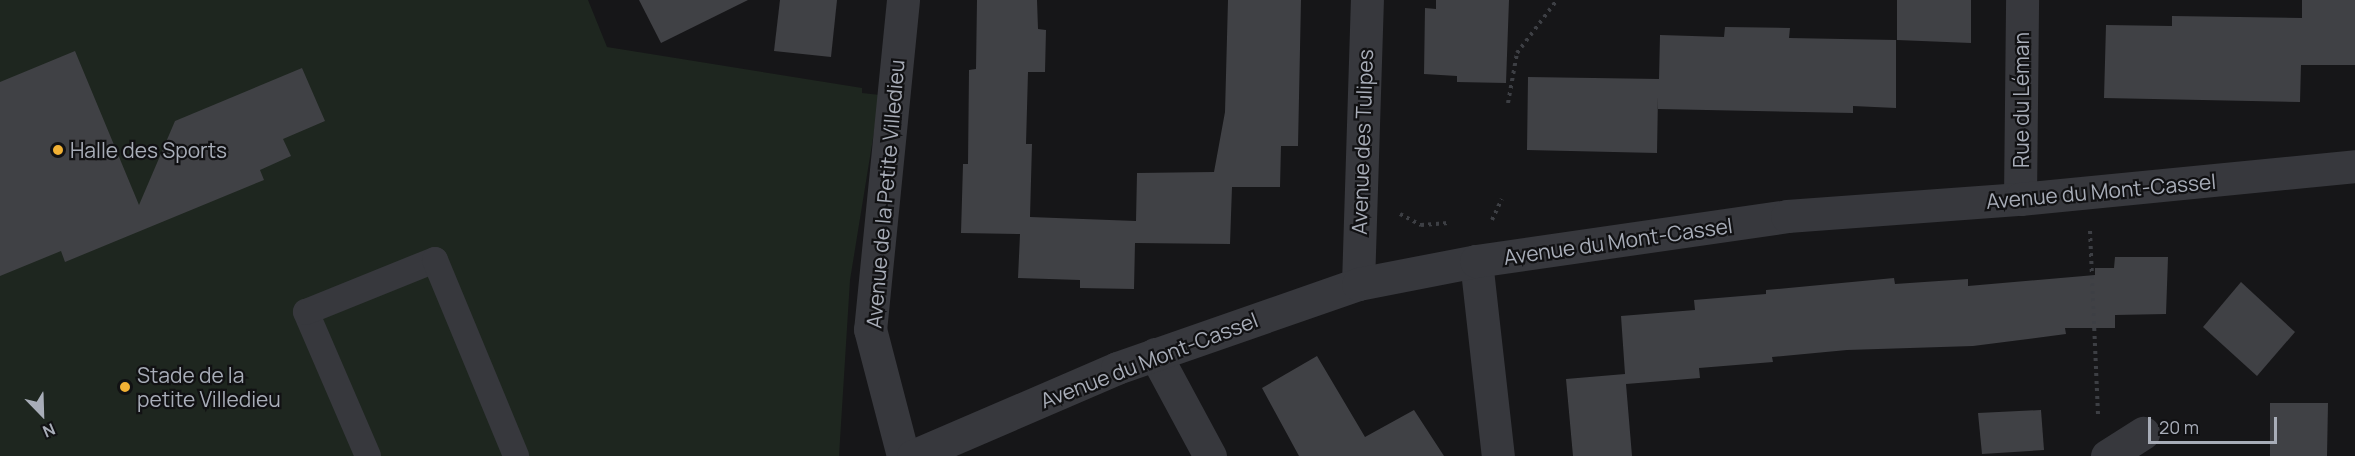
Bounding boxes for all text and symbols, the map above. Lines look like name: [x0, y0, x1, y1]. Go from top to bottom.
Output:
street label: Rue du Léman: [2008, 32, 2034, 168]
street label: Avenue des Tulipes: [1346, 49, 1378, 235]
street label: Avenue de la Petite Villedieu: [861, 59, 909, 329]
place label: Halle des Sports: [70, 137, 227, 163]
marker: Halle des Sports: [51, 143, 65, 157]
street label: Avenue du Mont-Cassel: [1985, 168, 2217, 214]
street label: Avenue du Mont-Cassel: [1502, 212, 1734, 270]
street label: Avenue du Mont-Cassel: [1037, 307, 1261, 413]
place label: Stade de la petite Villedieu: [137, 362, 281, 412]
marker: Stade de la petite Villedieu: [118, 380, 132, 394]
north arrow: [12, 384, 72, 444]
scale bar: [2151, 405, 2280, 443]
text: 20 m: [2159, 415, 2199, 439]
text: N: [39, 418, 59, 443]

